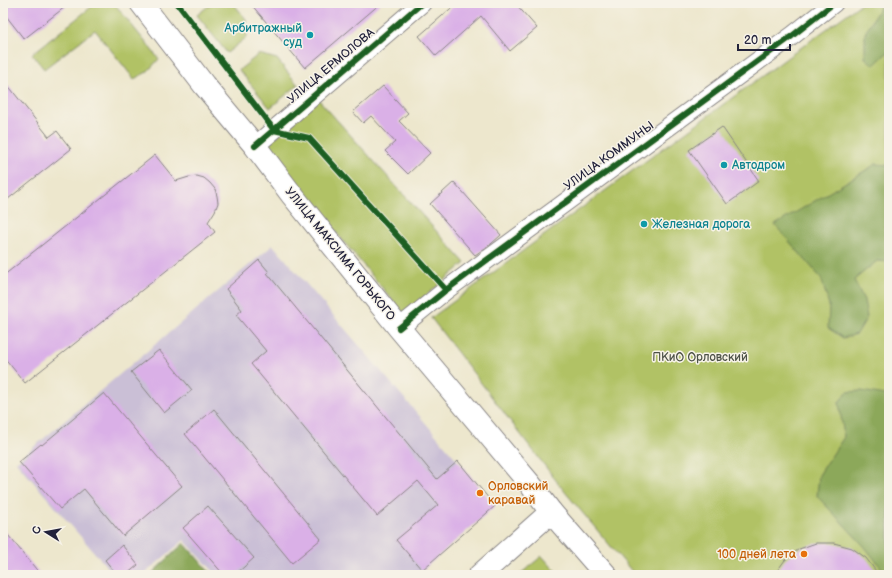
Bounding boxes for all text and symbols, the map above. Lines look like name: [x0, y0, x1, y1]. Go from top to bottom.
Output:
place label: Арбитражный суд: [224, 21, 303, 50]
street label: УЛИЦА ЕРМОЛОВА: [284, 25, 378, 107]
scale bar: [738, 26, 790, 52]
marker: Арбитражный суд: [305, 30, 315, 40]
text: 20 m: [744, 33, 771, 48]
street label: УЛИЦА КОММУНЫ: [561, 118, 657, 194]
place label: Автодром: [731, 158, 785, 173]
marker: Автодром: [719, 160, 729, 170]
street label: УЛИЦА МАКСИМА ГОРЬКОГО: [282, 184, 399, 324]
place label: Железная дорога: [652, 217, 750, 232]
marker: Железная дорога: [639, 219, 649, 229]
park label: ПКиО Орловский: [652, 350, 748, 365]
place label: Орловский каравай: [488, 479, 549, 508]
marker: Орловский каравай: [475, 488, 485, 498]
north arrow: [26, 512, 66, 552]
text: С: [30, 525, 44, 535]
place label: 100 дней лета: [717, 547, 796, 562]
marker: 100 дней лета: [799, 549, 809, 559]

